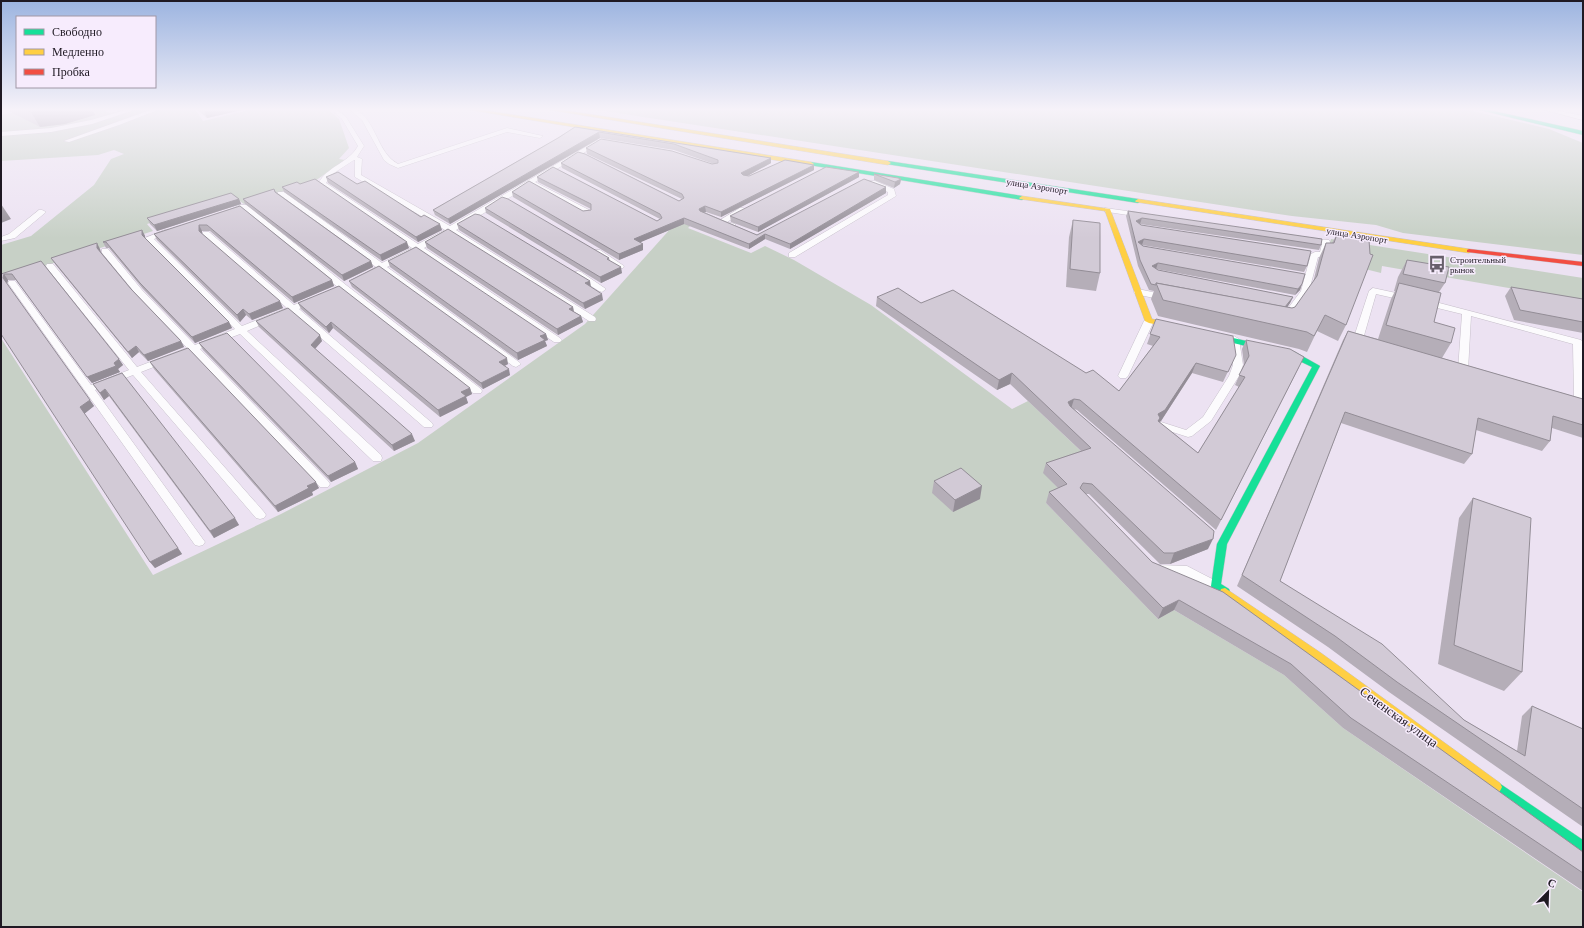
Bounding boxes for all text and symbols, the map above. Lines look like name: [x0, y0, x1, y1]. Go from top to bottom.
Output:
legend: [16, 16, 156, 88]
text: Свободно: [52, 24, 102, 39]
text: Медленно: [52, 44, 104, 59]
text: Пробка: [52, 64, 90, 79]
street label: улица Аэропорт: [1006, 176, 1068, 196]
street label: улица Аэропорт: [1326, 225, 1388, 245]
bus stop icon: Строительный рынок: [1427, 254, 1447, 274]
place label: Строительный рынок: [1450, 254, 1506, 275]
street label: Сеченская улица: [1356, 683, 1442, 751]
north arrow: [1528, 872, 1568, 912]
text: С: [1546, 875, 1558, 891]

